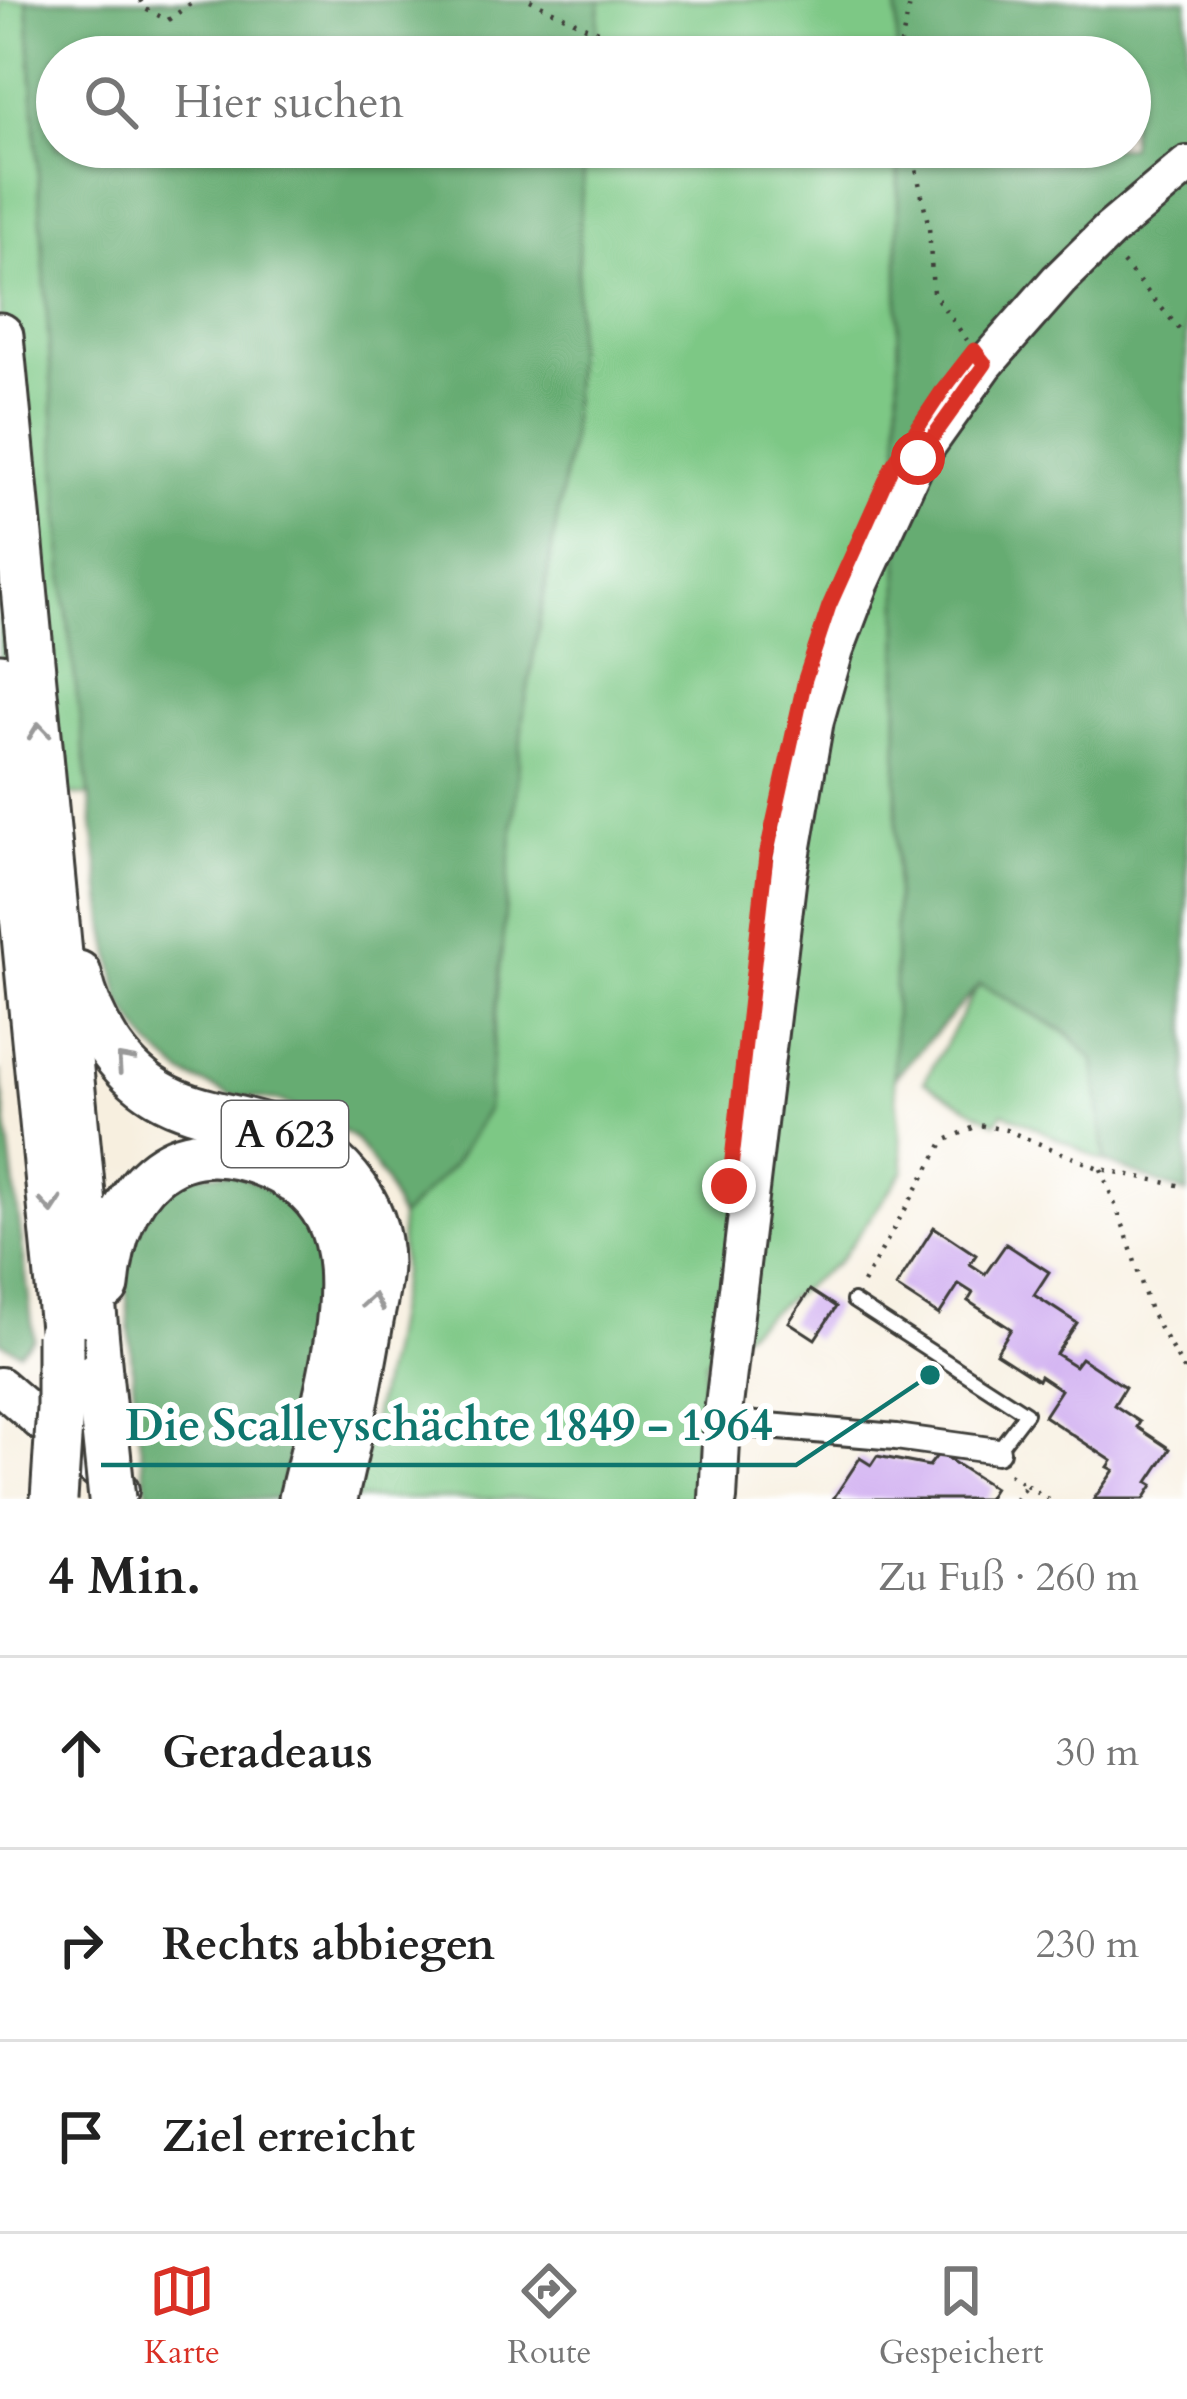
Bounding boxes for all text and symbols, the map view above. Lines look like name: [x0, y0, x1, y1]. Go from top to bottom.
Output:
search box: [36, 36, 1151, 168]
icon: search: [78, 69, 144, 135]
text: Hier suchen: [174, 72, 404, 133]
route start: [891, 431, 945, 485]
one-way arrow: [27, 722, 52, 741]
one-way arrow: [117, 1054, 138, 1075]
road number: A 623: [222, 1101, 348, 1167]
route end: [702, 1159, 756, 1213]
one-way arrow: [38, 1196, 63, 1215]
one-way arrow: [360, 1292, 385, 1312]
callout: Die Scalleyschächte 1849 - 1964: [101, 1384, 796, 1465]
text: Die Scalleyschächte 1849 - 1964: [125, 1395, 773, 1456]
text: 4 Min.: [48, 1542, 201, 1612]
text: Zu Fuß · 260 m: [878, 1551, 1139, 1604]
icon: ahead: [48, 1720, 114, 1786]
text: Geradeaus: [162, 1722, 373, 1783]
text: 30 m: [1056, 1726, 1139, 1779]
icon: right: [48, 1912, 114, 1978]
text: Rechts abbiegen: [162, 1914, 495, 1975]
text: 230 m: [1036, 1918, 1139, 1971]
icon: arrive: [48, 2104, 114, 2170]
text: Ziel erreicht: [162, 2106, 415, 2167]
tab: Karte: [144, 2258, 220, 2375]
tab: Route: [507, 2258, 591, 2375]
tab: Gespeichert: [879, 2258, 1043, 2375]

